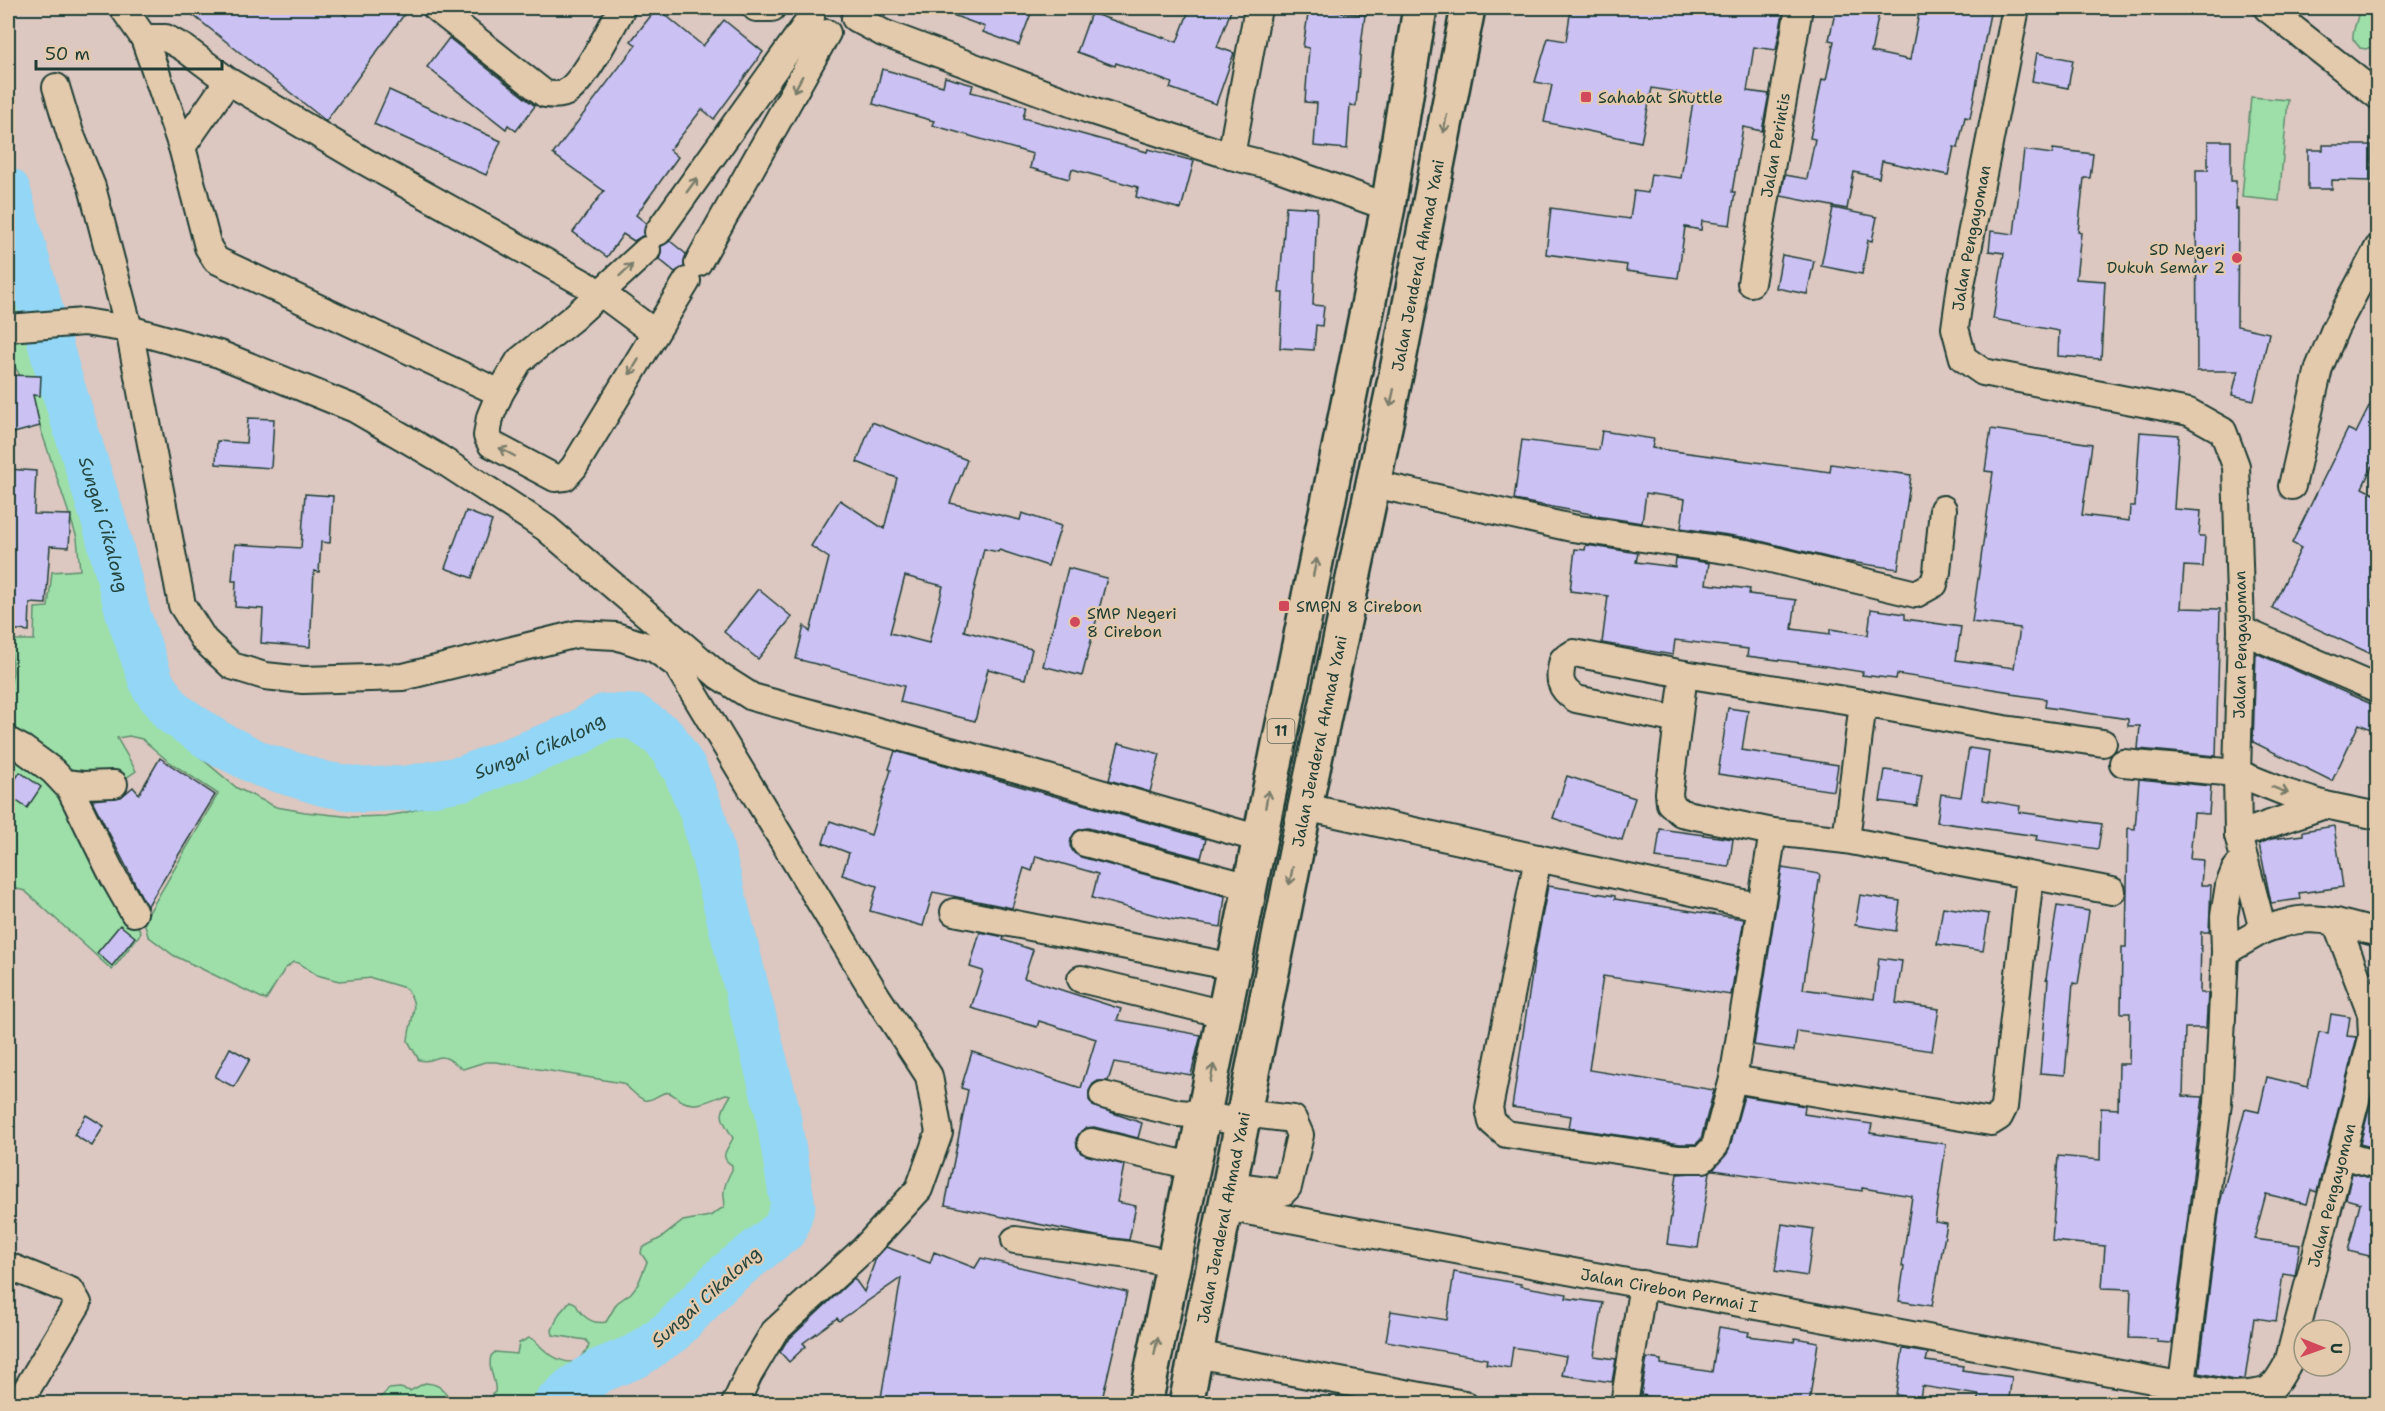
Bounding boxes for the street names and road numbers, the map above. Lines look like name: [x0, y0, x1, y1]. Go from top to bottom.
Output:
street label: Jalan Perintis: [1756, 91, 1795, 199]
street label: Jalan Jenderal Ahmad Yani: [1387, 158, 1449, 373]
street label: Jalan Pengayoman: [1947, 163, 1996, 312]
street label: Jalan Pengayoman: [2229, 570, 2252, 719]
street label: Jalan Jenderal Ahmad Yani: [1287, 634, 1352, 849]
road number: 11: [1268, 719, 1294, 743]
street label: Jalan Jenderal Ahmad Yani: [1192, 1110, 1255, 1326]
street label: Jalan Pengayoman: [2303, 1121, 2361, 1270]
street label: Jalan Cirebon Permai I: [1579, 1264, 1760, 1317]

